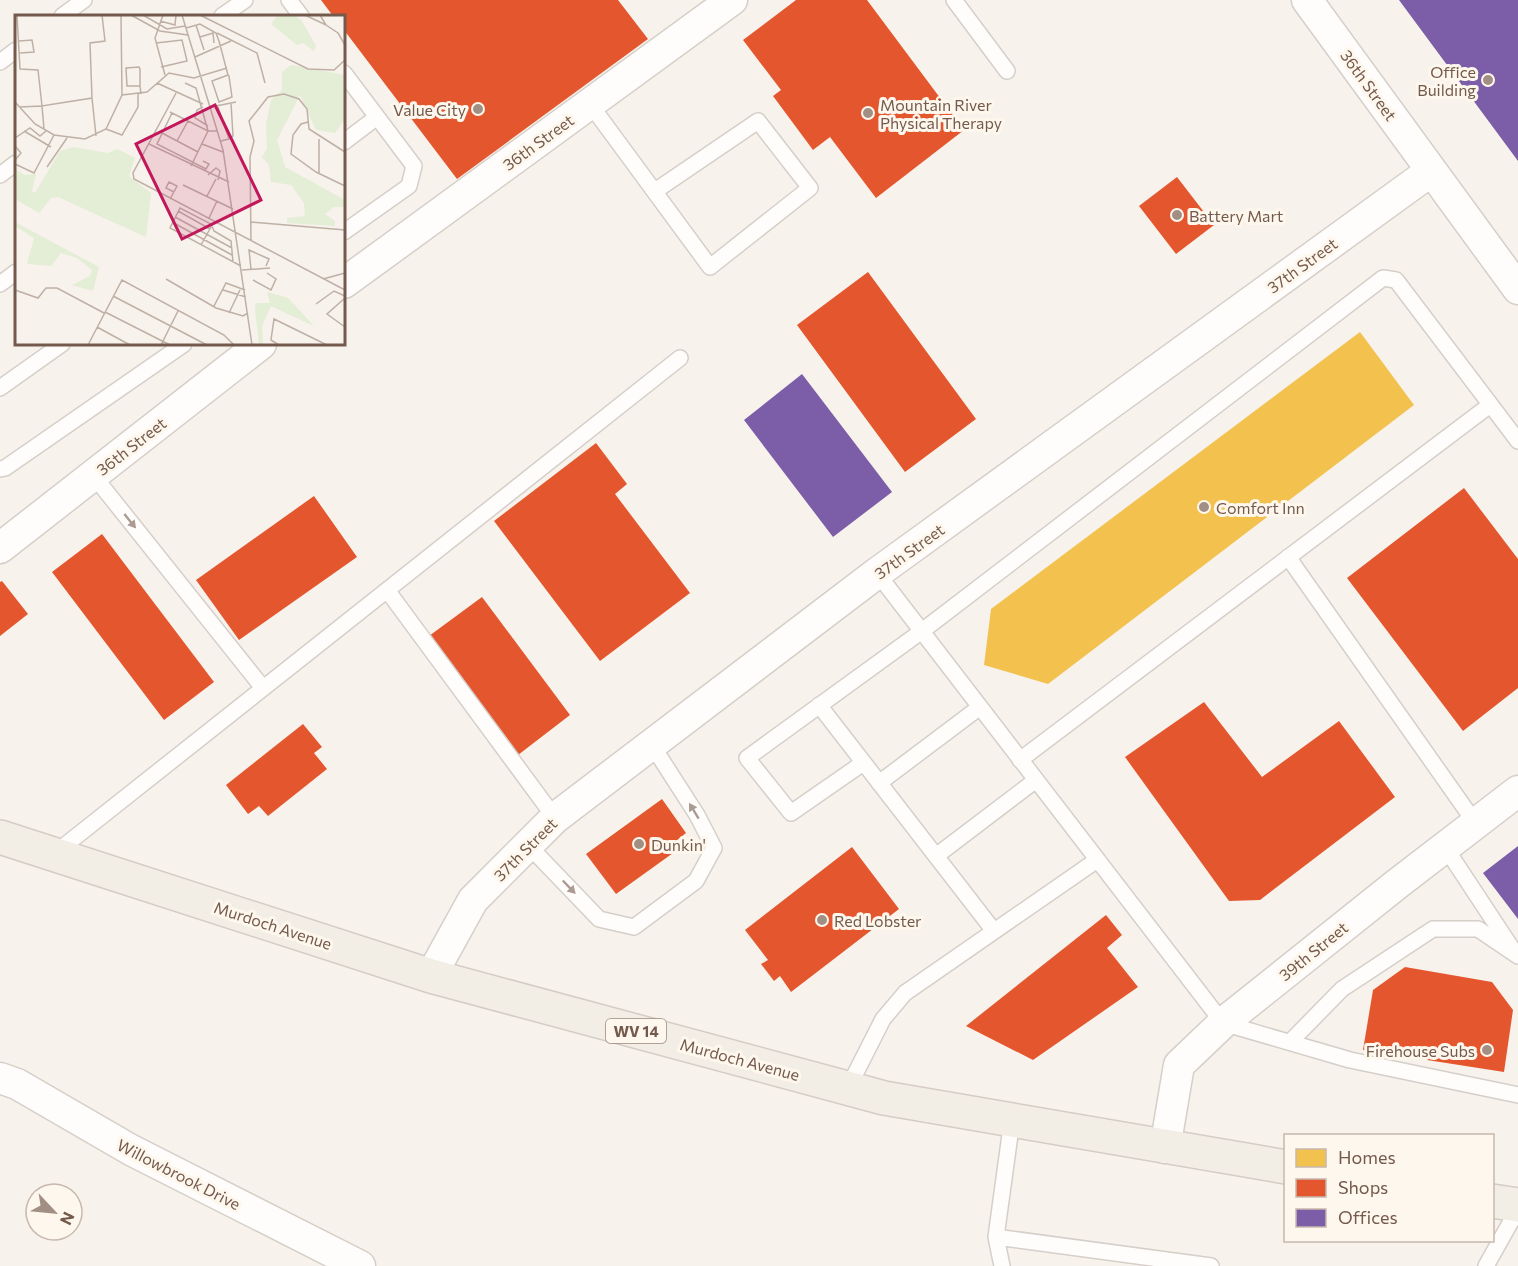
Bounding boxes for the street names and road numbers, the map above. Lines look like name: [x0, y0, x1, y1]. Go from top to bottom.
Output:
street label: 36th Street: [1337, 46, 1401, 124]
street label: 36th Street: [499, 110, 577, 174]
street label: 37th Street: [1263, 233, 1341, 297]
street label: 36th Street: [93, 413, 170, 479]
street label: 37th Street: [870, 519, 948, 583]
street label: 37th Street: [489, 813, 561, 885]
street label: Murdoch Avenue: [212, 897, 334, 953]
street label: 39th Street: [1275, 917, 1352, 984]
road number: WV 14: [606, 1019, 666, 1043]
street label: Murdoch Avenue: [678, 1034, 802, 1084]
street label: Willowbrook Drive: [114, 1135, 244, 1213]

